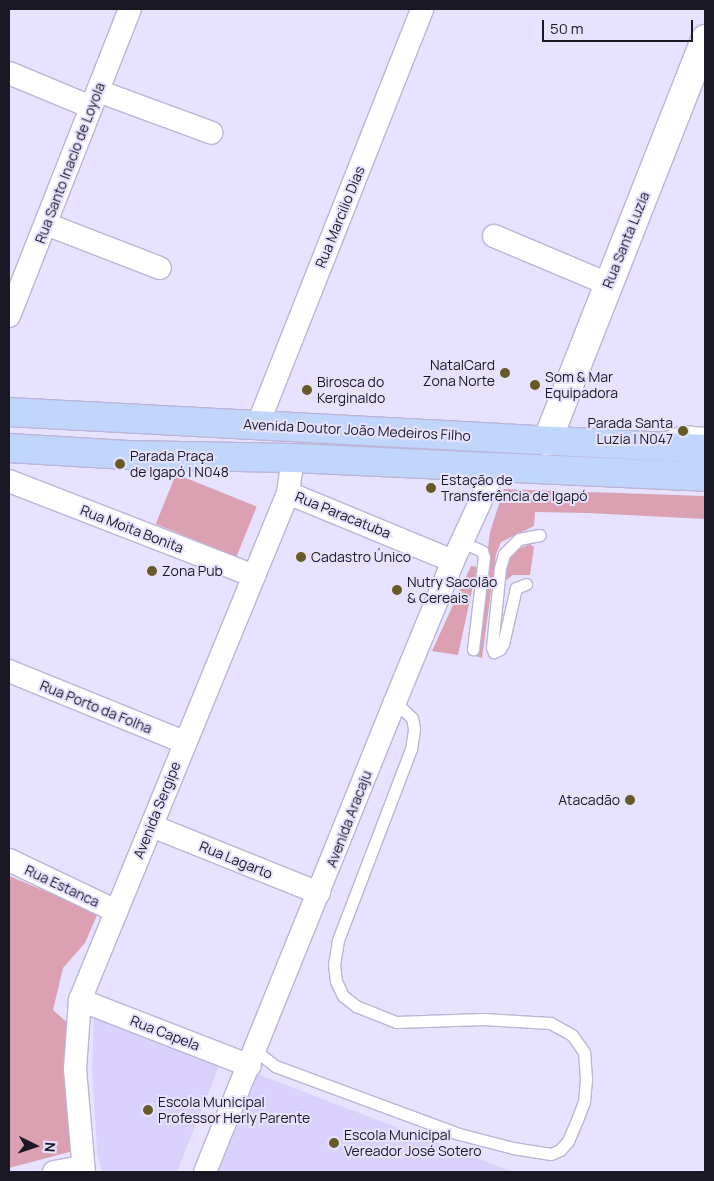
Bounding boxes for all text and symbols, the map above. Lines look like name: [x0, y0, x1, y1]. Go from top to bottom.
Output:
scale bar: [544, 10, 695, 42]
text: 50 m: [550, 18, 584, 39]
street label: Rua Santo Inacio de Loyola: [32, 80, 108, 246]
street label: Rua Marcilio Dias: [312, 164, 368, 270]
street label: Rua Santa Luzia: [599, 189, 653, 291]
place label: NatalCard Zona Norte: [423, 357, 495, 390]
marker: NatalCard Zona Norte: [499, 367, 511, 379]
place label: Som & Mar Equipadora: [545, 369, 618, 402]
place label: Birosca do Kerginaldo: [317, 374, 385, 407]
marker: Som & Mar Equipadora: [529, 379, 541, 391]
marker: Birosca do Kerginaldo: [301, 384, 313, 396]
place label: Parada Santa Luzia | N047: [588, 415, 673, 448]
street label: Avenida Doutor João Medeiros Filho: [243, 416, 471, 444]
marker: Parada Santa Luzia | N047: [677, 425, 689, 437]
place label: Parada Praça de Igapó | N048: [130, 448, 229, 481]
marker: Parada Praça de Igapó | N048: [114, 458, 126, 470]
place label: Estação de Transferência de Igapó: [441, 472, 588, 504]
marker: Estação de Transferência de Igapó: [425, 482, 437, 494]
street label: Rua Paracatuba: [293, 488, 393, 542]
street label: Rua Moita Bonita: [78, 502, 186, 556]
place label: Cadastro Único: [311, 549, 411, 565]
marker: Cadastro Único: [295, 551, 307, 563]
place label: Zona Pub: [162, 563, 223, 579]
marker: Zona Pub: [146, 565, 158, 577]
place label: Nutry Sacolão & Cereais: [407, 574, 497, 606]
marker: Nutry Sacolão & Cereais: [391, 584, 403, 596]
street label: Rua Porto da Folha: [38, 677, 154, 737]
street label: Avenida Sergipe: [130, 759, 184, 861]
street label: Avenida Aracaju: [323, 768, 375, 870]
place label: Atacadão: [558, 792, 620, 808]
marker: Atacadão: [624, 794, 636, 806]
street label: Rua Lagarto: [197, 838, 275, 882]
street label: Rua Estanca: [22, 861, 102, 911]
street label: Rua Capela: [128, 1012, 202, 1054]
place label: Escola Municipal Professor Herly Parente: [158, 1094, 310, 1126]
marker: Escola Municipal Professor Herly Parente: [142, 1104, 154, 1116]
north arrow: [10, 1121, 60, 1171]
place label: Escola Municipal Vereador José Sotero: [344, 1127, 482, 1160]
marker: Escola Municipal Vereador José Sotero: [328, 1137, 340, 1149]
text: N: [41, 1141, 60, 1153]

